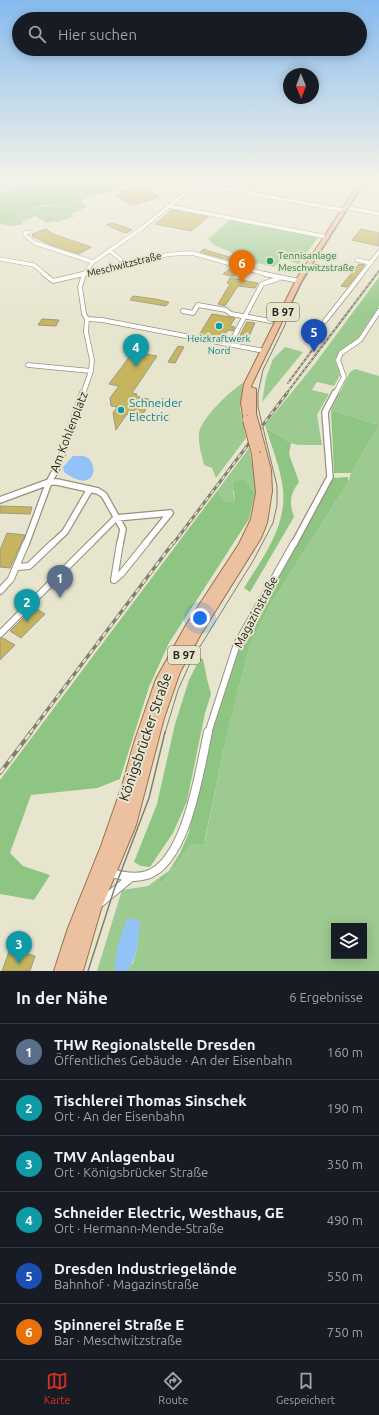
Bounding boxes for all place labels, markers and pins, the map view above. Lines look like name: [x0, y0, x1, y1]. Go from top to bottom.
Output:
pin: 6: [229, 250, 255, 283]
place label: Tennisanlage Meschwitzstraße: [278, 250, 354, 273]
marker: Tennisanlage Meschwitzstraße: [265, 256, 275, 266]
pin: 5: [301, 319, 327, 352]
marker: Heizkraftwerk Nord: [214, 321, 224, 331]
place label: Heizkraftwerk Nord: [187, 333, 251, 356]
pin: 4: [123, 334, 149, 367]
place label: Schneider Electric: [129, 396, 183, 423]
marker: Schneider Electric: [116, 405, 126, 415]
pin: 1: [47, 565, 73, 598]
pin: 2: [14, 589, 40, 622]
pin: 3: [6, 931, 32, 964]

